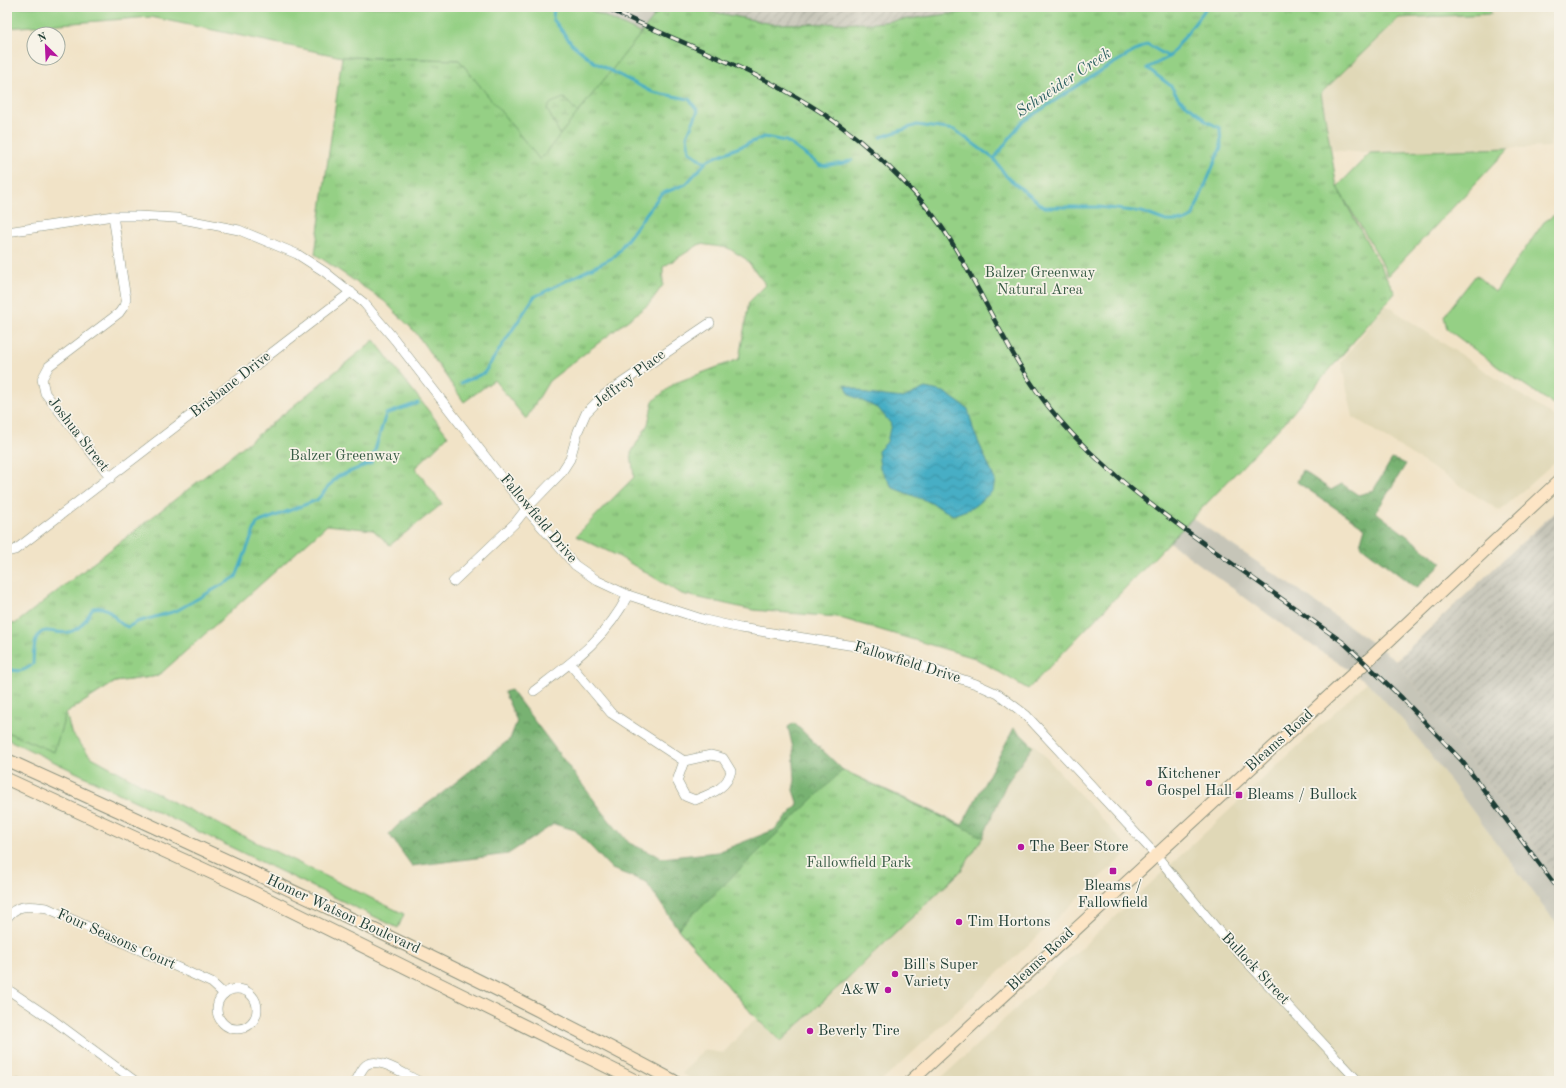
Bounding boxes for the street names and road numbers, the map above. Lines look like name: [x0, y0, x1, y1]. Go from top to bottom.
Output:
street label: Jeffrey Place: [591, 347, 669, 411]
street label: Brisbane Drive: [188, 349, 274, 421]
street label: Joshua Street: [45, 395, 111, 475]
street label: Fallowfield Drive: [497, 472, 579, 566]
street label: Fallowfield Drive: [852, 640, 962, 686]
street label: Bleams Road: [1243, 707, 1317, 775]
street label: Homer Watson Boulevard: [264, 873, 422, 957]
street label: Four Seasons Court: [54, 907, 178, 973]
street label: Bleams Road: [1005, 926, 1077, 994]
street label: Bullock Street: [1218, 930, 1292, 1008]

